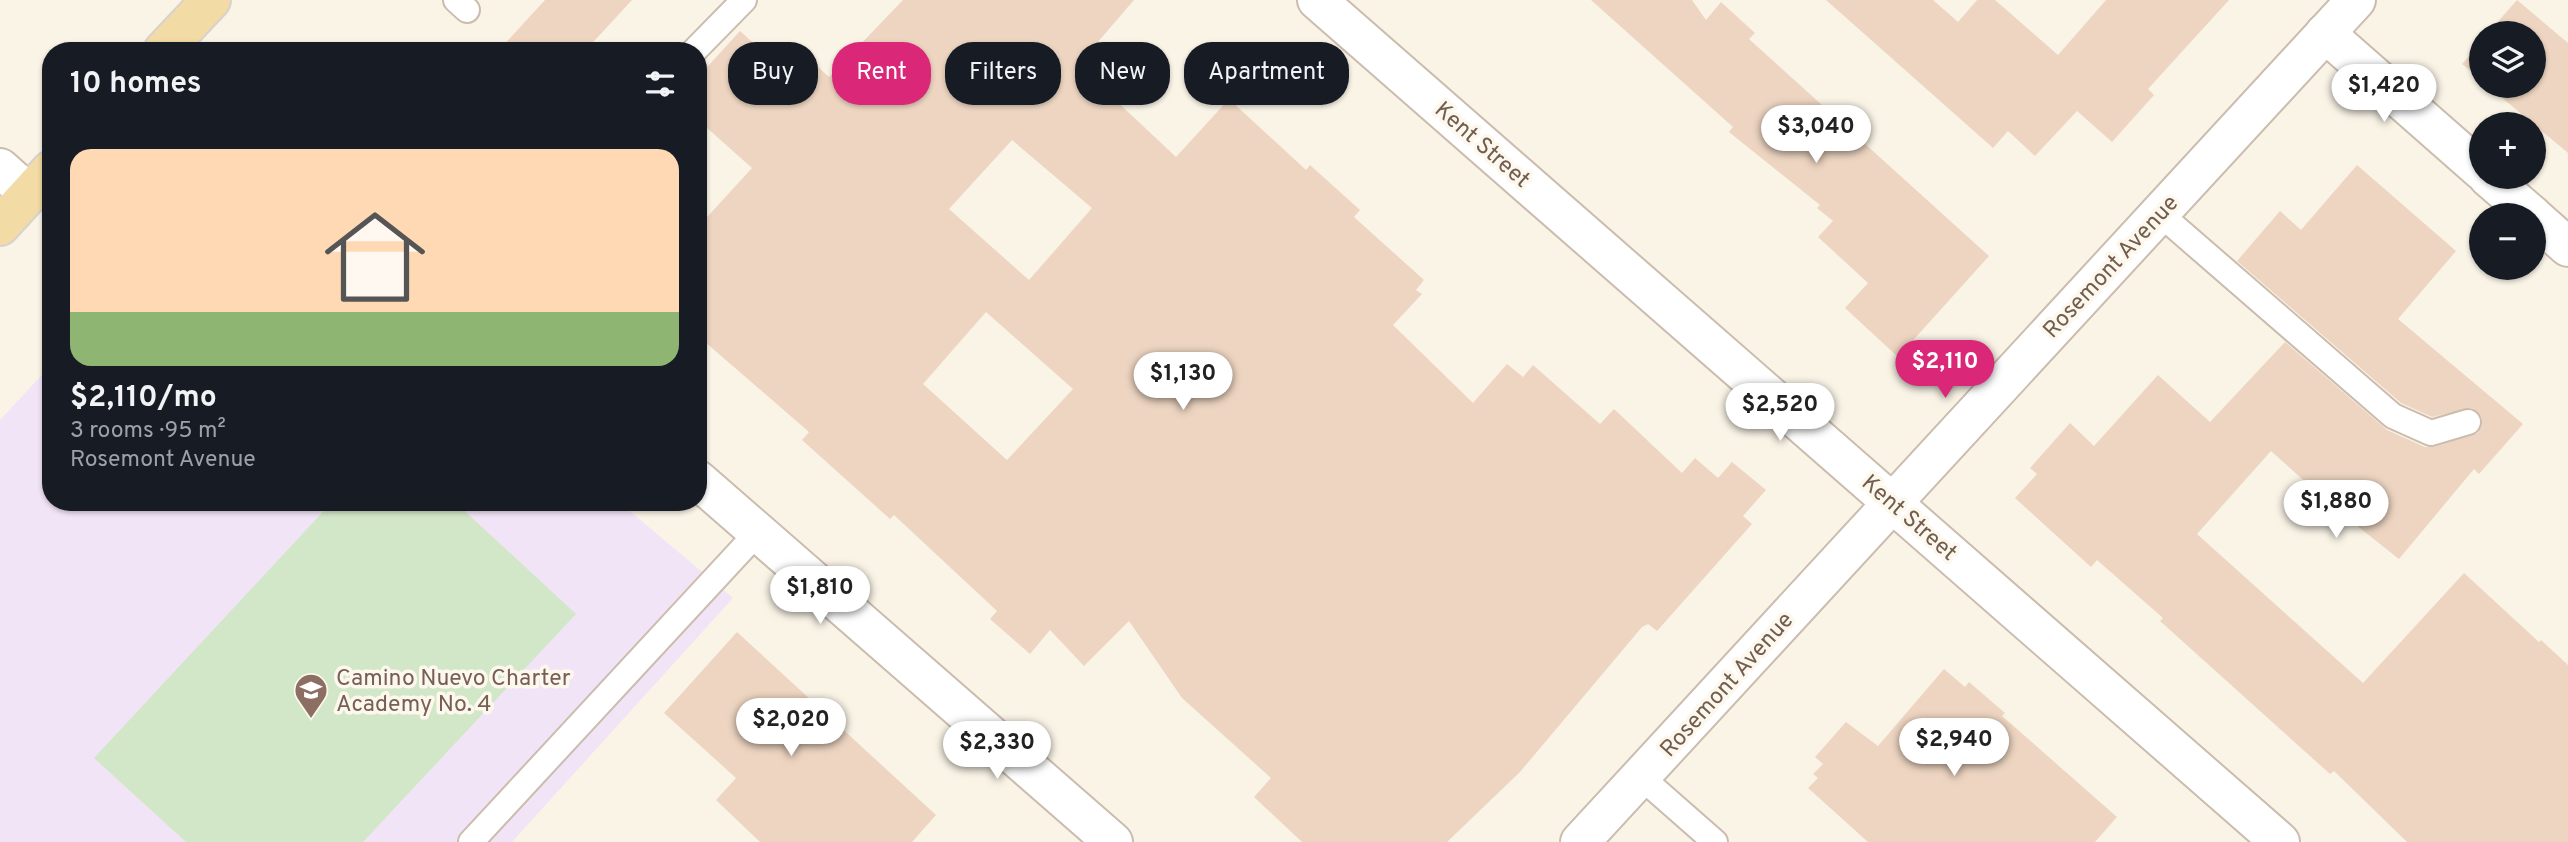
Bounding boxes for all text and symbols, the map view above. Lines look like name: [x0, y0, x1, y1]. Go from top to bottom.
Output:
map controls: [2469, 21, 2546, 280]
button: layers: [2469, 21, 2546, 98]
chip: Buy: [728, 42, 818, 105]
chip: Rent: [832, 42, 931, 105]
chip: Filters: [945, 42, 1061, 105]
chip: New: [1075, 42, 1170, 105]
chip: Apartment: [1184, 42, 1349, 105]
pin: $1,420: [2327, 64, 2441, 124]
icon: filters: [641, 65, 679, 103]
text: 10 homes: [70, 66, 201, 103]
text: $1,420: [2347, 72, 2421, 101]
street label: Kent Street: [1428, 96, 1535, 195]
pin: $3,040: [1759, 106, 1873, 165]
button: +: [2469, 112, 2546, 189]
text: $3,040: [1777, 113, 1855, 142]
street label: Rosemont Avenue: [2038, 190, 2186, 346]
icon: home: [312, 194, 438, 320]
button: −: [2469, 203, 2546, 280]
pin: $2,110: [1888, 340, 2002, 400]
text: $2,110: [1911, 348, 1979, 377]
pin: $1,130: [1126, 352, 1240, 412]
text: $1,130: [1150, 360, 1216, 389]
text: $2,110/mo: [70, 380, 217, 417]
pin: $2,520: [1723, 384, 1837, 443]
text: $2,520: [1742, 391, 1818, 420]
text: 3 rooms · 95 m²: [70, 417, 226, 446]
text: Rosemont Avenue: [70, 446, 256, 475]
street label: Kent Street: [1855, 469, 1962, 568]
pin: $1,880: [2279, 480, 2393, 540]
text: $1,880: [2300, 488, 2372, 517]
pin: $1,810: [763, 566, 877, 626]
text: $1,810: [786, 574, 854, 603]
street label: Rosemont Avenue: [1655, 607, 1801, 764]
place label: Camino Nuevo Charter Academy No. 4: [336, 665, 571, 720]
school or university icon: Camino Nuevo Charter Academy No. 4: [292, 671, 330, 720]
pin: $2,020: [734, 698, 848, 758]
text: $2,020: [752, 706, 830, 735]
pin: $2,940: [1897, 718, 2011, 778]
pin: $2,330: [940, 722, 1054, 781]
text: $2,940: [1915, 726, 1993, 755]
text: $2,330: [959, 729, 1035, 758]

